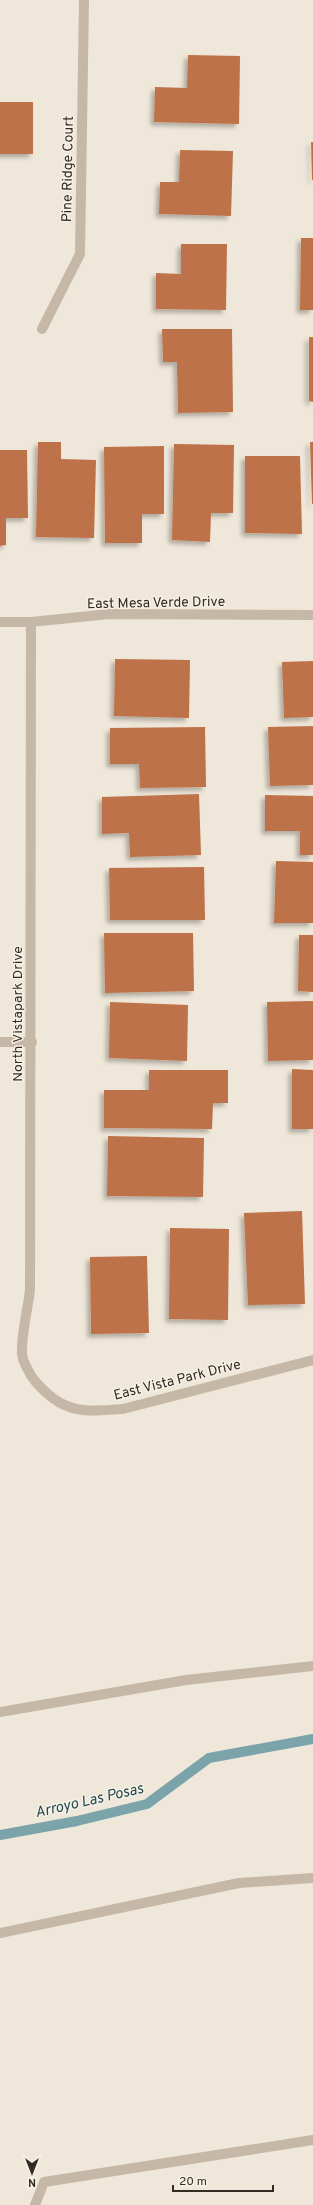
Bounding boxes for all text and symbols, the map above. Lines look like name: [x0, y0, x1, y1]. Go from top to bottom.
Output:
street label: Pine Ridge Court: [59, 116, 78, 222]
street label: East Mesa Verde Drive: [87, 594, 225, 613]
street label: North Vistapark Drive: [10, 946, 27, 1082]
street label: East Vista Park Drive: [112, 1356, 243, 1404]
water label: Arroyo Las Posas: [33, 1780, 146, 1823]
north arrow: [12, 2153, 52, 2193]
scale bar: [173, 2167, 273, 2193]
text: 20 m: [179, 2174, 207, 2190]
text: N: [28, 2175, 36, 2189]

